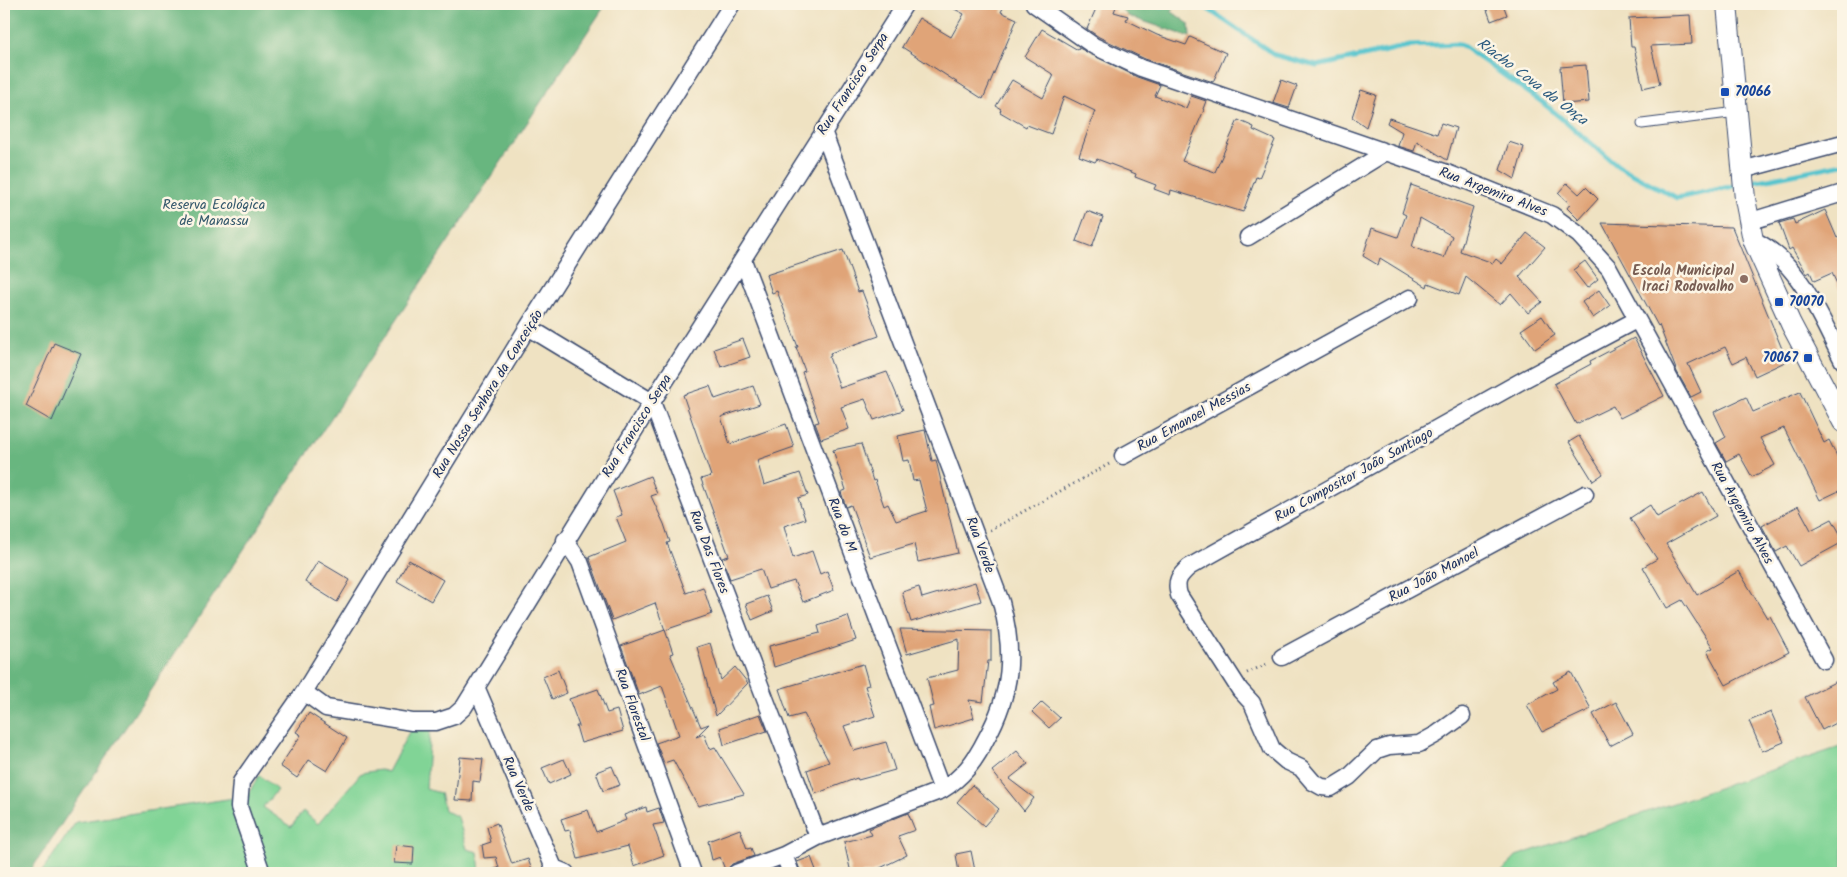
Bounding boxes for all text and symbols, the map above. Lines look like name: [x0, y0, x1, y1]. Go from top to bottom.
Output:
street label: Rua Francisco Serpa: [812, 28, 894, 140]
water label: Riacho Cova da Onça: [1471, 32, 1593, 132]
place label: 70066: [1735, 81, 1772, 103]
marker: 70066: [1719, 86, 1731, 98]
street label: Rua Argemiro Alves: [1436, 161, 1550, 223]
park label: Reserva Ecológica de Manassu: [163, 194, 265, 232]
place label: Escola Municipal Iraci Rodovalho: [1633, 260, 1735, 298]
marker: Escola Municipal Iraci Rodovalho: [1738, 273, 1750, 285]
place label: 70070: [1789, 291, 1825, 313]
marker: 70070: [1773, 296, 1785, 308]
street label: Rua Nossa Senhora da Conceição: [427, 305, 549, 483]
place label: 70067: [1763, 347, 1798, 369]
marker: 70067: [1802, 352, 1814, 364]
street label: Rua Francisco Serpa: [596, 370, 678, 482]
street label: Rua Emanoel Messias: [1133, 377, 1255, 457]
street label: Rua Compositor João Santiago: [1271, 422, 1437, 528]
street label: Rua Argemiro Alves: [1705, 458, 1779, 568]
street label: Rua do M: [822, 494, 862, 556]
street label: Rua Das Flores: [683, 507, 735, 597]
street label: Rua Verde: [960, 514, 1001, 577]
street label: Rua João Manoel: [1385, 542, 1484, 608]
street label: Rua Florestal: [609, 665, 656, 745]
street label: Rua Verde: [496, 753, 540, 816]

